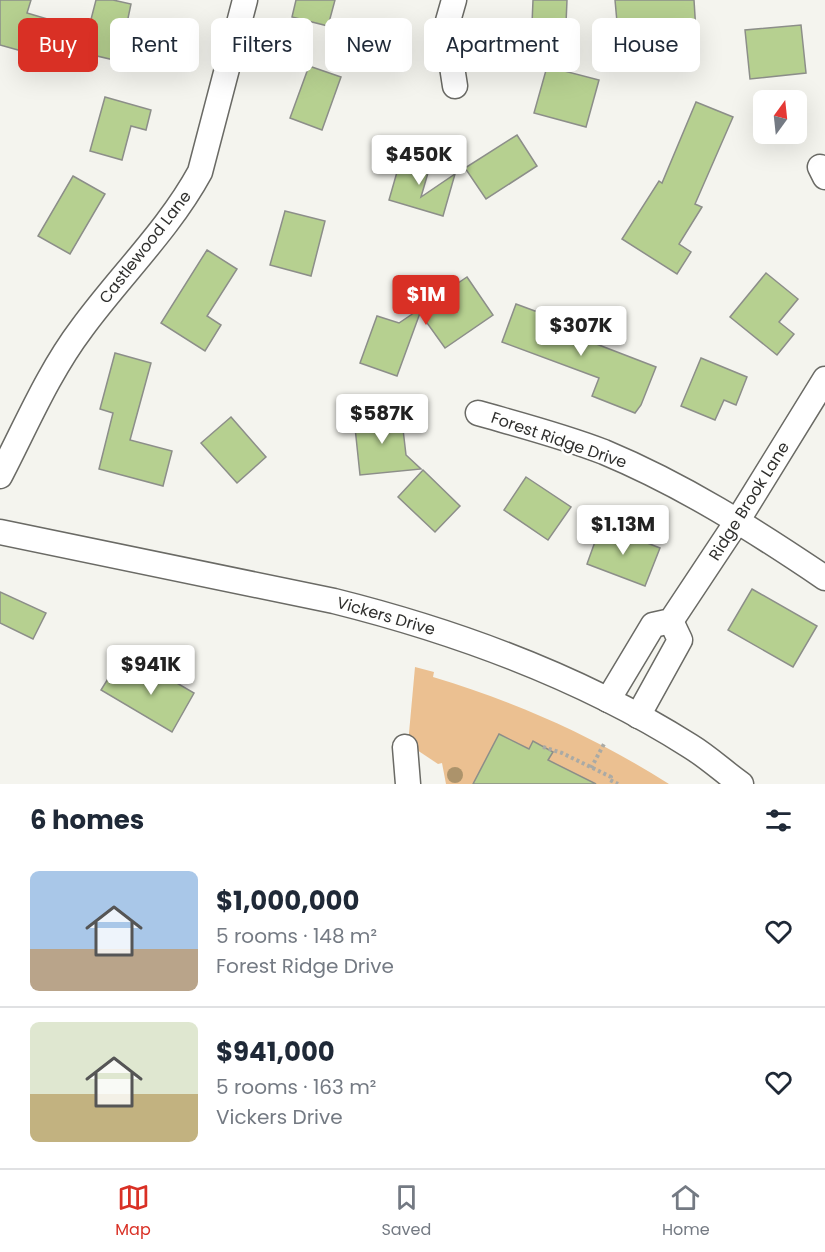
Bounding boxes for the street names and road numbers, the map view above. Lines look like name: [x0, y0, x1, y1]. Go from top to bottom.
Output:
street label: Castlewood Lane: [94, 186, 197, 308]
street label: Forest Ridge Drive: [488, 406, 630, 474]
street label: Ridge Brook Lane: [703, 437, 795, 565]
street label: Vickers Drive: [334, 591, 438, 641]

